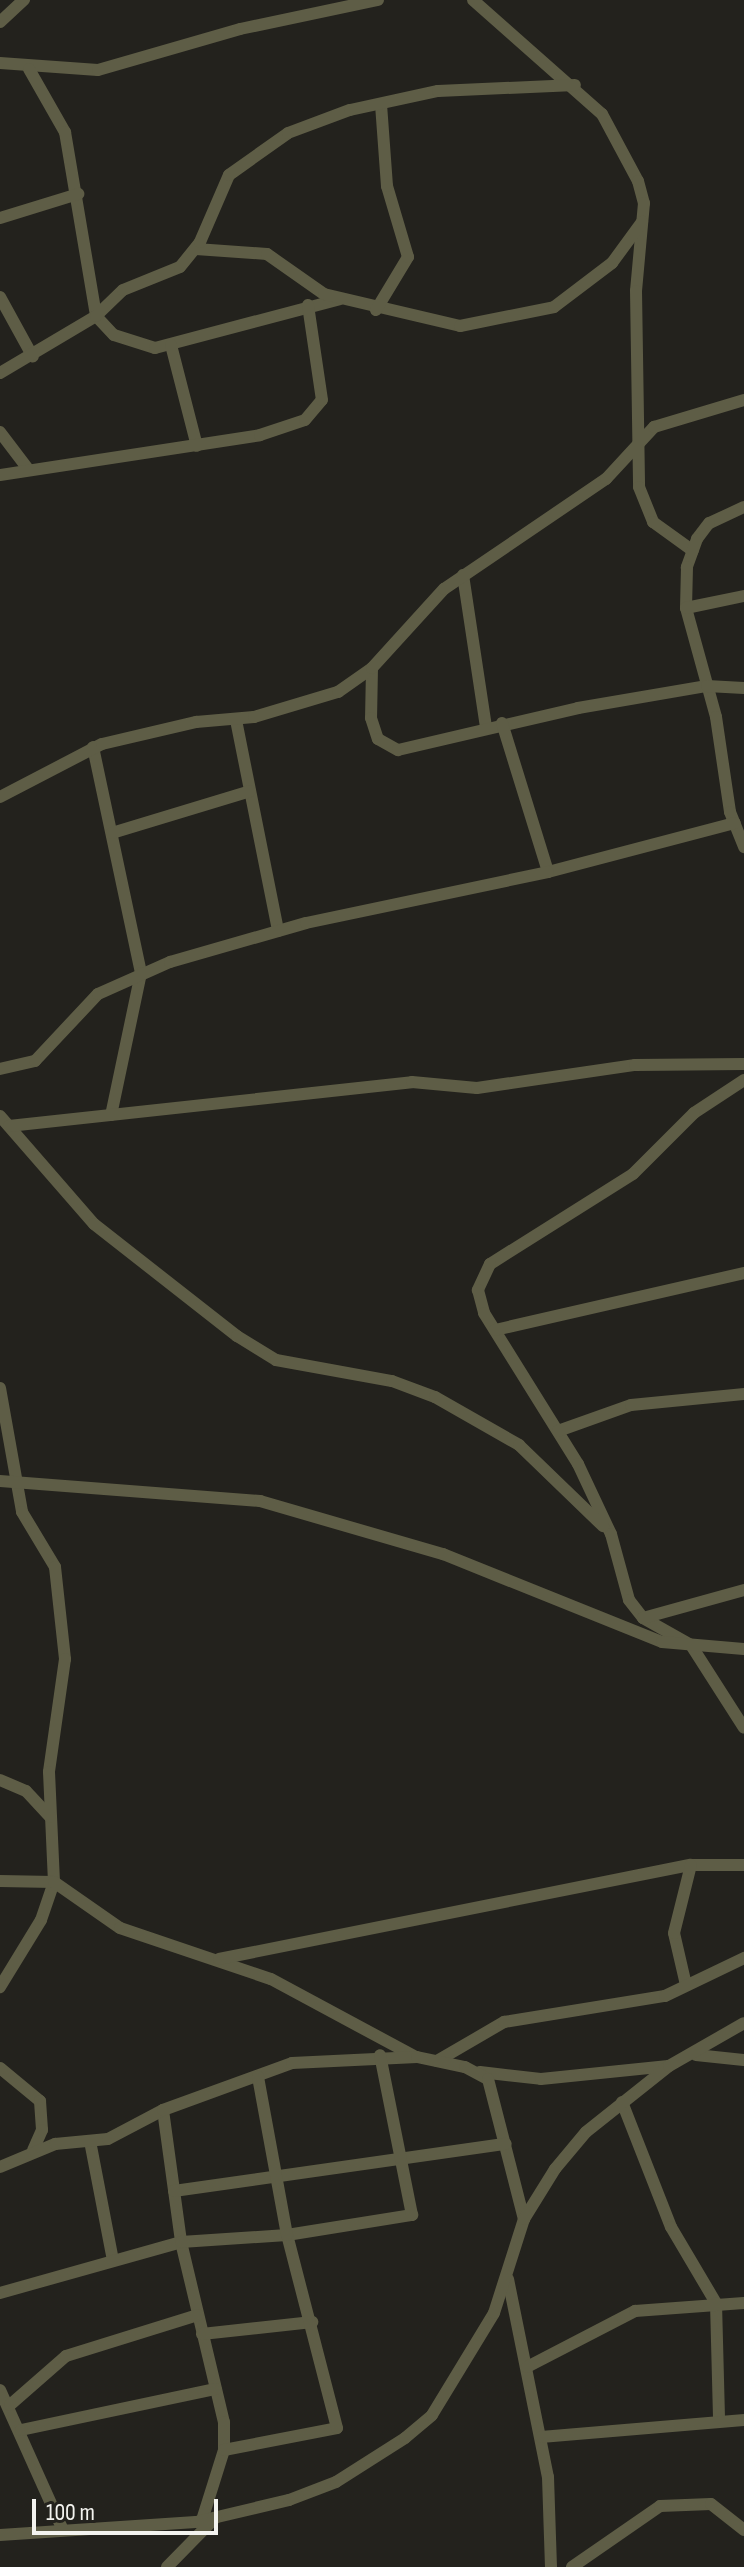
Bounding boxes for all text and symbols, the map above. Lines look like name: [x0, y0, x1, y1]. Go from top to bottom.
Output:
scale bar: [36, 2483, 222, 2533]
text: 100 m: [46, 2498, 95, 2527]

